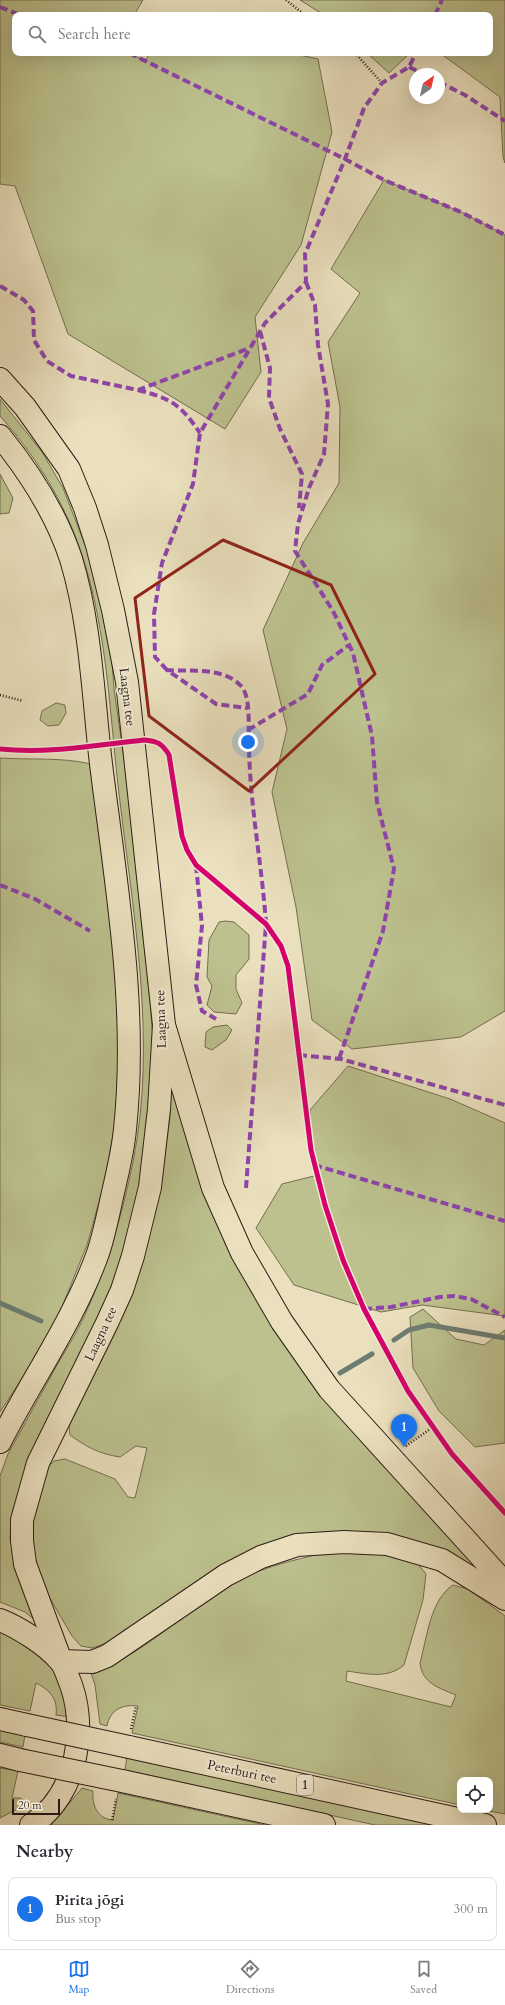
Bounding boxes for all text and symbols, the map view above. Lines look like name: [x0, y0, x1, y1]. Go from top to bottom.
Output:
search box: [12, 12, 493, 56]
icon: search: [26, 23, 48, 45]
text: Search here: [58, 24, 131, 44]
north arrow: [409, 68, 445, 104]
street label: Laagna tee: [114, 667, 140, 727]
your location: [238, 732, 258, 752]
street label: Laagna tee: [151, 989, 171, 1049]
street label: Laagna tee: [80, 1303, 122, 1364]
pin: 1: [391, 1414, 417, 1447]
street label: Peterburi tee: [206, 1756, 278, 1788]
road number: 1: [297, 1775, 313, 1795]
map controls: [457, 1777, 493, 1813]
button: locate: [457, 1777, 493, 1813]
scale bar: [12, 1797, 60, 1816]
text: 20 m: [18, 1798, 42, 1813]
text: Nearby: [16, 1840, 73, 1863]
text: Pirita jõgi: [55, 1890, 124, 1910]
text: 1: [27, 1900, 33, 1918]
text: 300 m: [454, 1900, 488, 1918]
text: Bus stop: [55, 1910, 101, 1928]
tab: Map: [68, 1958, 90, 1997]
tab: Directions: [226, 1958, 274, 1997]
tab: Saved: [410, 1958, 437, 1997]

